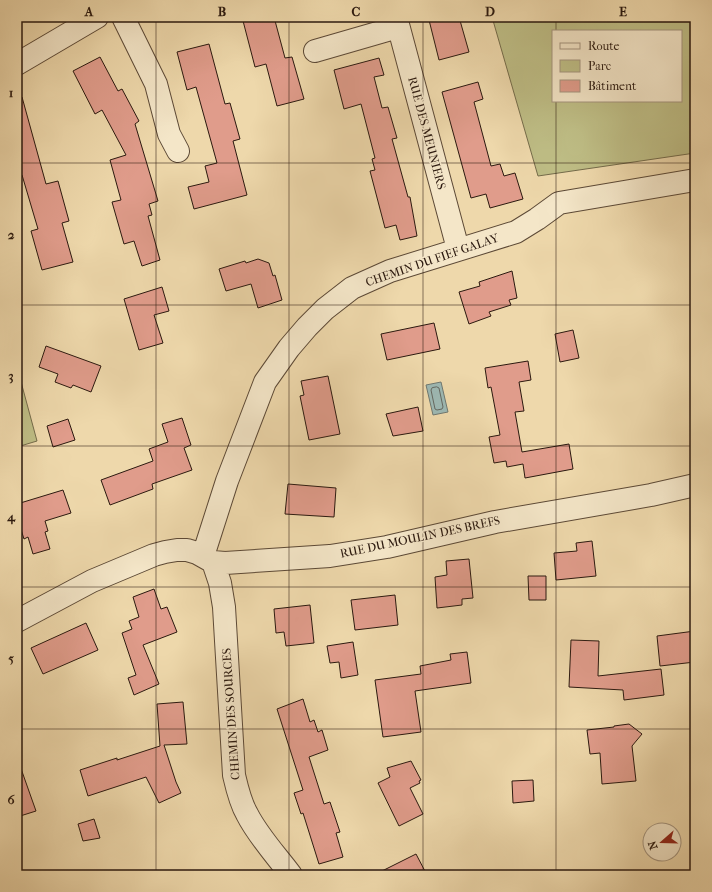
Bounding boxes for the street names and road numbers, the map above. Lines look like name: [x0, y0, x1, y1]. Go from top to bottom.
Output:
street label: RUE DES MEUNIERS: [405, 75, 449, 191]
street label: CHEMIN DU FIEF GALAY: [364, 230, 501, 289]
street label: RUE DU MOULIN DES BREFS: [339, 513, 501, 561]
street label: CHEMIN DES SOURCES: [219, 648, 243, 780]

